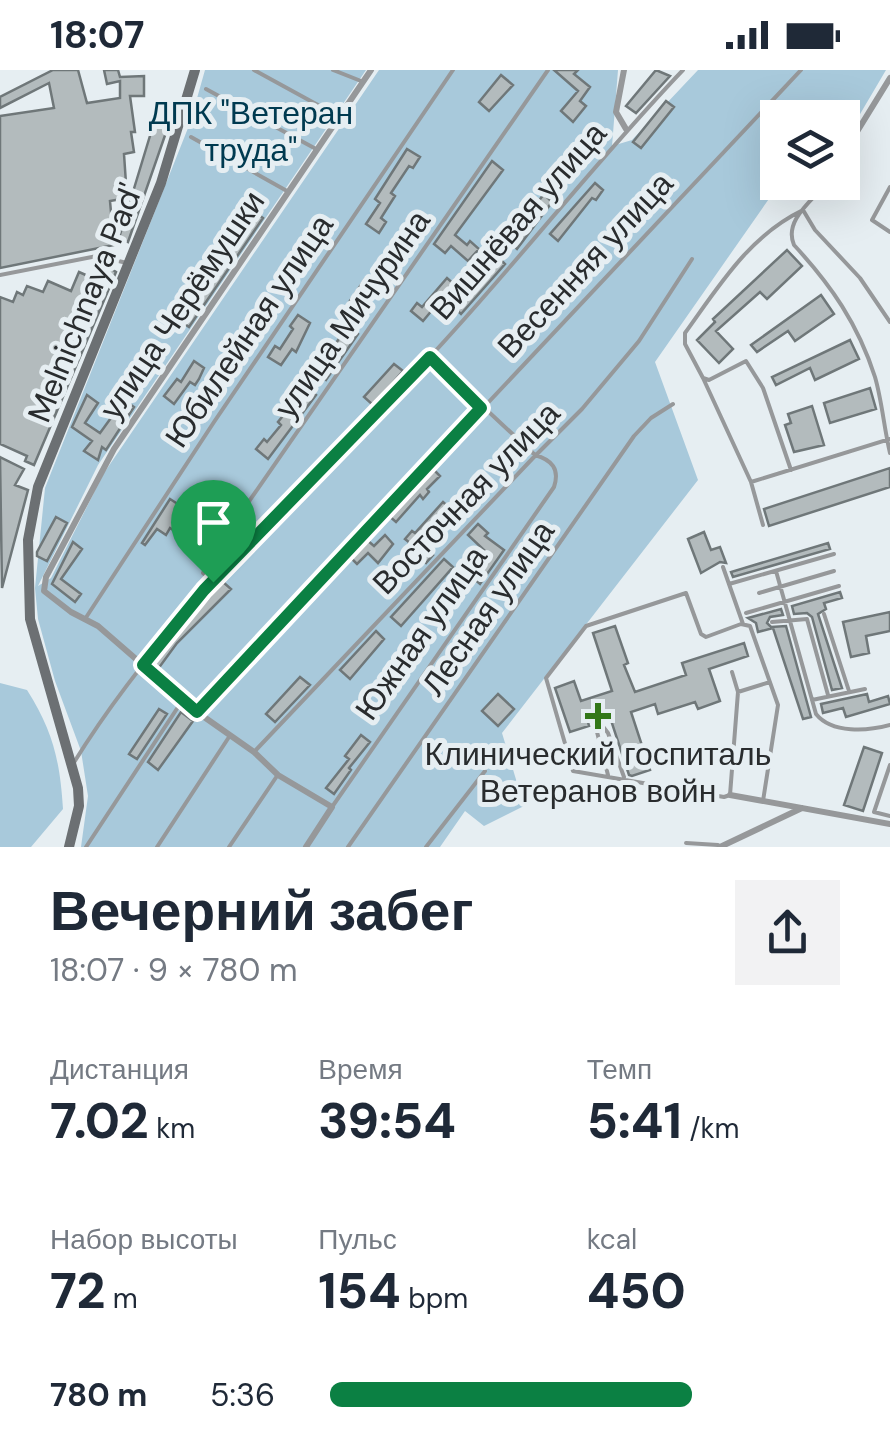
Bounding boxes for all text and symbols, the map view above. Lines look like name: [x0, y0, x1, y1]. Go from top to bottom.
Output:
text: 18:07: [50, 10, 144, 60]
park label: ДПК "Ветеран труда": [149, 92, 353, 171]
map controls: [760, 100, 860, 200]
button: layers: [760, 100, 860, 200]
street label: Вишнёвая улица: [421, 113, 616, 329]
street label: Весенняя улица: [488, 163, 682, 367]
street label: Melnichnaya Pad': [18, 178, 152, 428]
street label: улица Черёмушки: [90, 183, 274, 427]
street label: улица Мичурина: [265, 202, 439, 426]
street label: Юбилейная улица: [155, 206, 343, 456]
street label: Восточная улица: [363, 392, 569, 603]
pin: [171, 480, 256, 583]
icon: arrive: [186, 495, 241, 550]
street label: Лесная улица: [412, 512, 564, 704]
street label: Южная улица: [346, 538, 497, 728]
marker: Клинический госпиталь Ветеранов войн: [585, 703, 611, 729]
place label: Клинический госпиталь Ветеранов войн: [425, 733, 771, 812]
text: Вечерний забег: [50, 875, 473, 947]
button: share: [735, 880, 840, 985]
text: 18:07 · 9 × 780 m: [50, 949, 297, 991]
text: Дистанция: [50, 1051, 189, 1088]
text: Время: [318, 1051, 403, 1088]
text: Темп: [587, 1051, 652, 1088]
text: 7.02: [50, 1088, 149, 1154]
text: 39:54: [318, 1088, 456, 1154]
text: 5:41: [587, 1088, 682, 1154]
text: km: [149, 1110, 195, 1147]
text: /km: [682, 1110, 740, 1147]
text: Набор высоты: [50, 1221, 238, 1258]
text: Пульс: [318, 1221, 397, 1258]
text: kcal: [587, 1221, 637, 1258]
text: 72: [50, 1258, 105, 1324]
text: 154: [318, 1258, 401, 1324]
text: 450: [587, 1258, 686, 1324]
text: m: [105, 1280, 138, 1317]
text: bpm: [401, 1280, 468, 1317]
text: 780 m: [50, 1374, 147, 1416]
text: 5:36: [210, 1374, 275, 1416]

